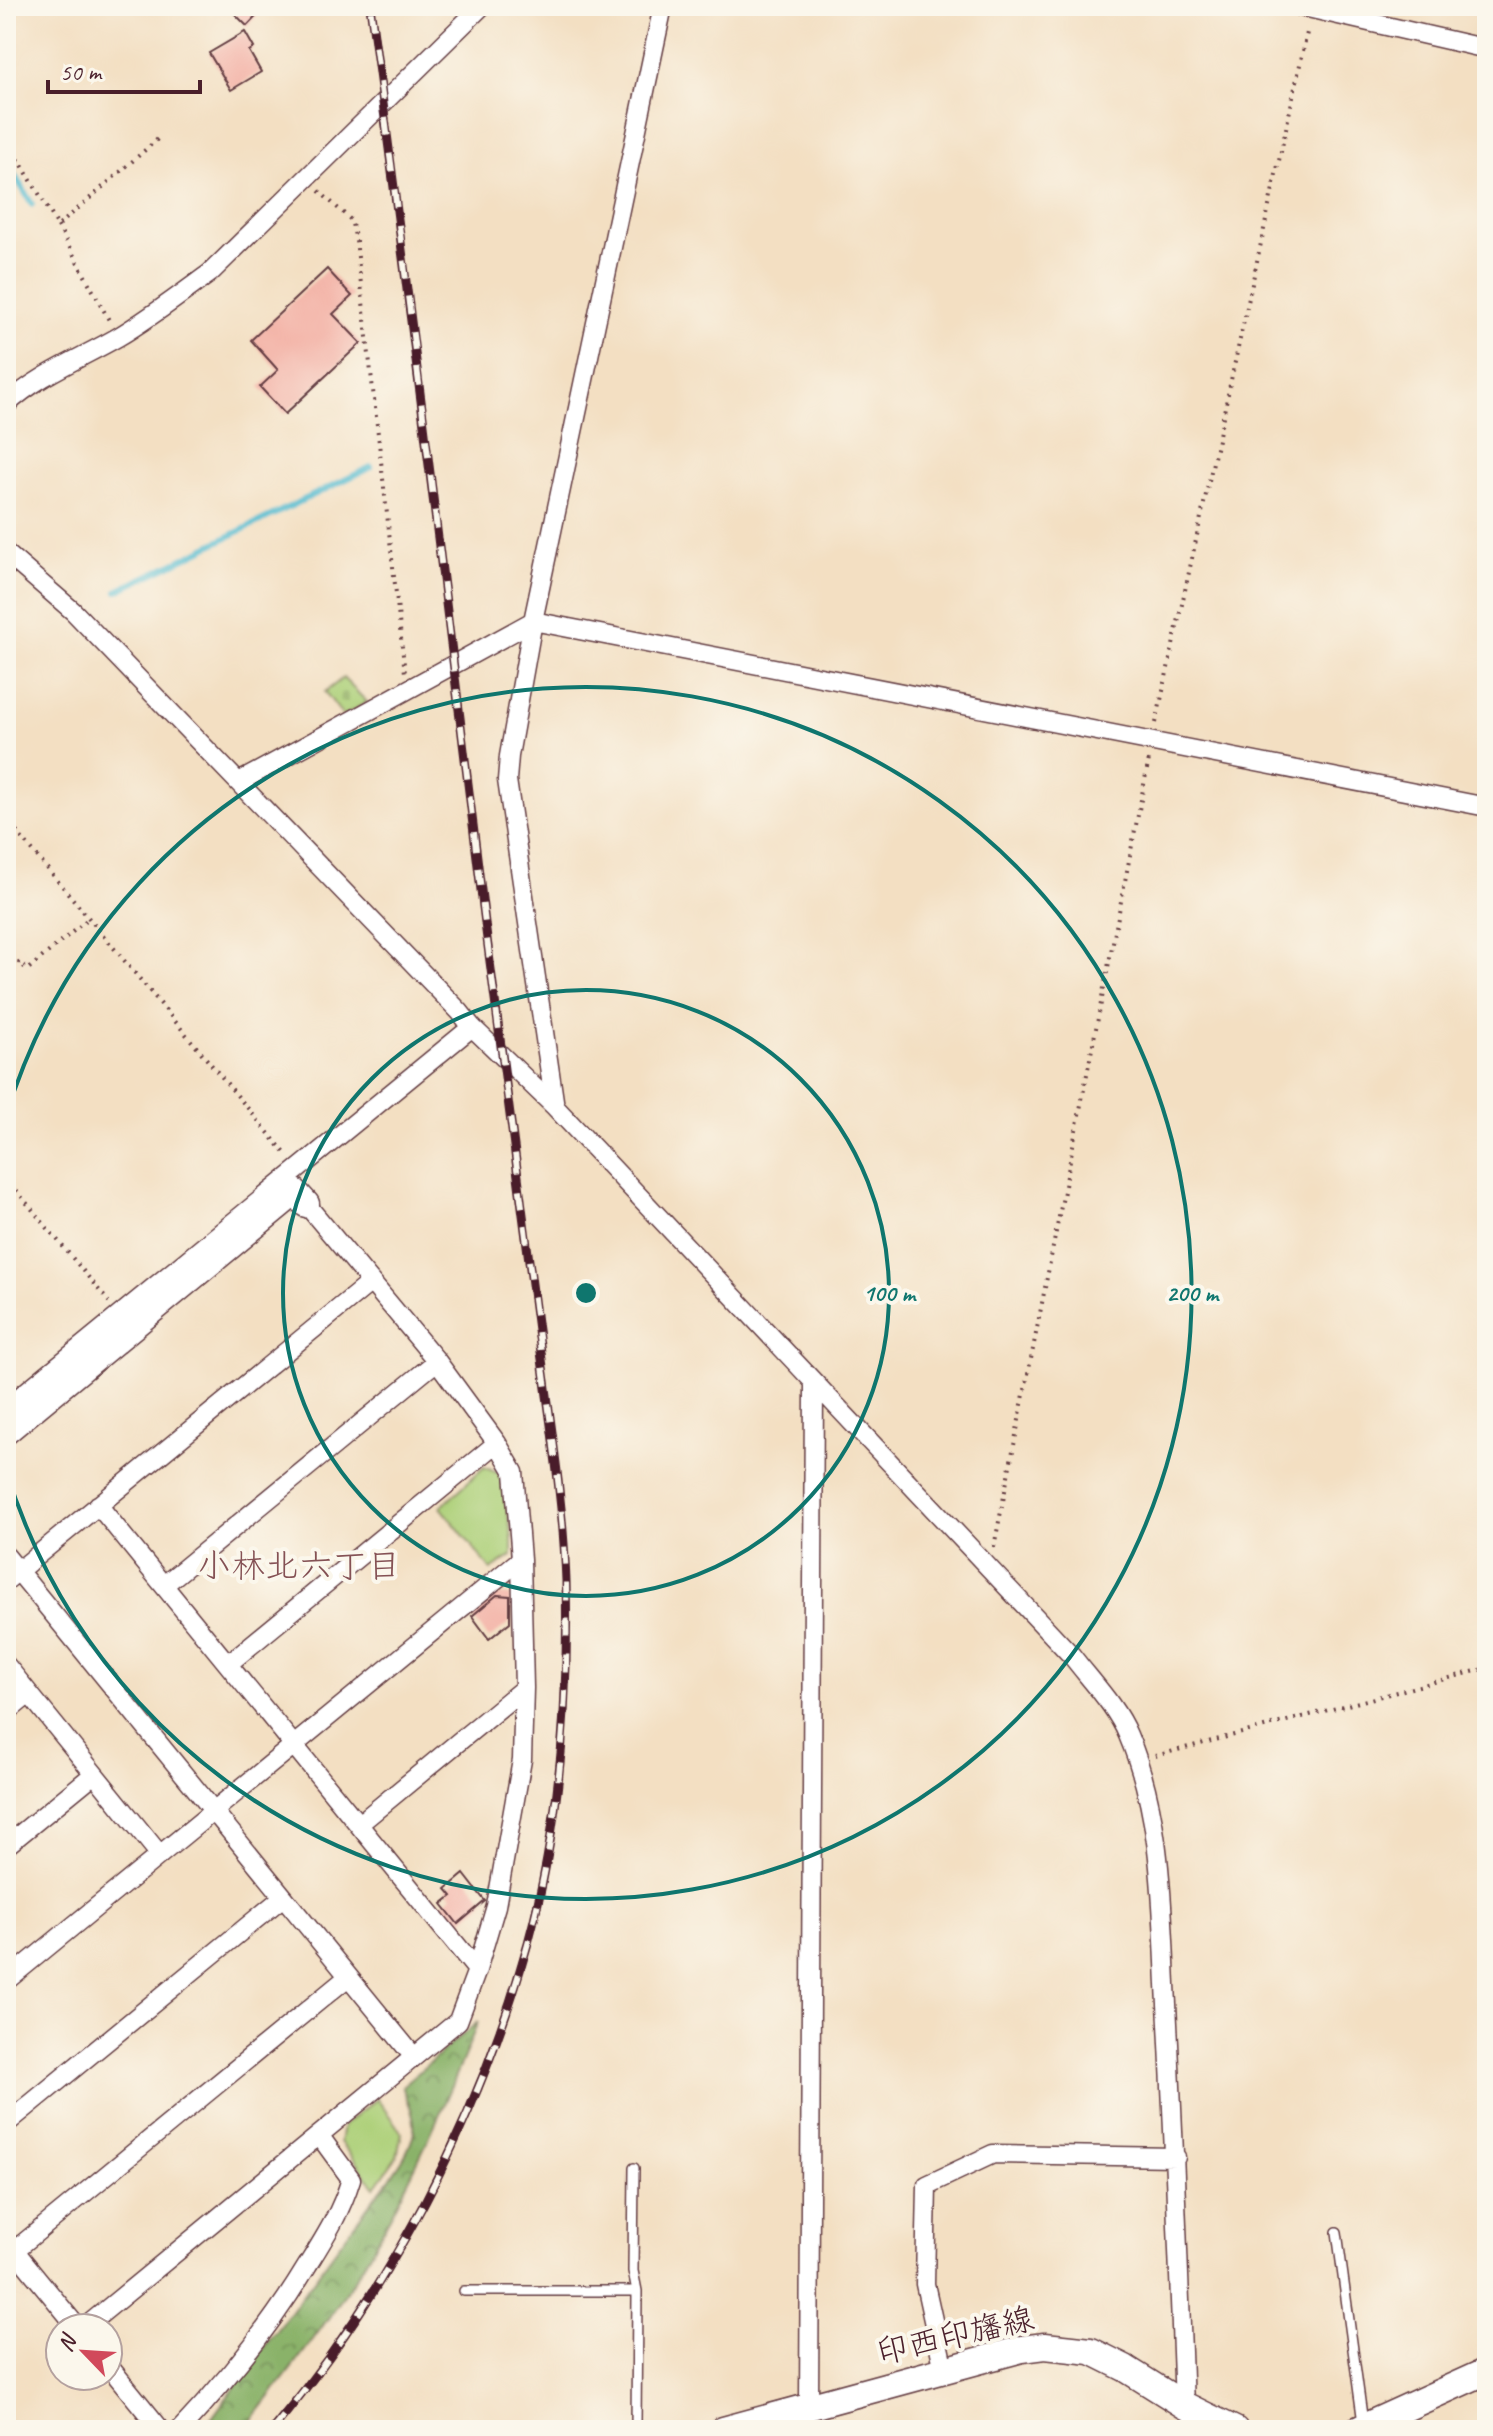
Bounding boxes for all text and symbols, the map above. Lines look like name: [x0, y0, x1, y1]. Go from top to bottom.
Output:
scale bar: [48, 44, 200, 94]
text: 50 m: [60, 57, 103, 87]
text: 100 m: [863, 1278, 917, 1308]
text: 200 m: [1166, 1278, 1220, 1308]
centre of rings: [572, 1279, 600, 1307]
district label: 小林北六丁目: [197, 1544, 401, 1587]
street label: 印西印旛線: [873, 2298, 1038, 2373]
north arrow: [44, 2312, 124, 2392]
text: N: [51, 2329, 84, 2356]

